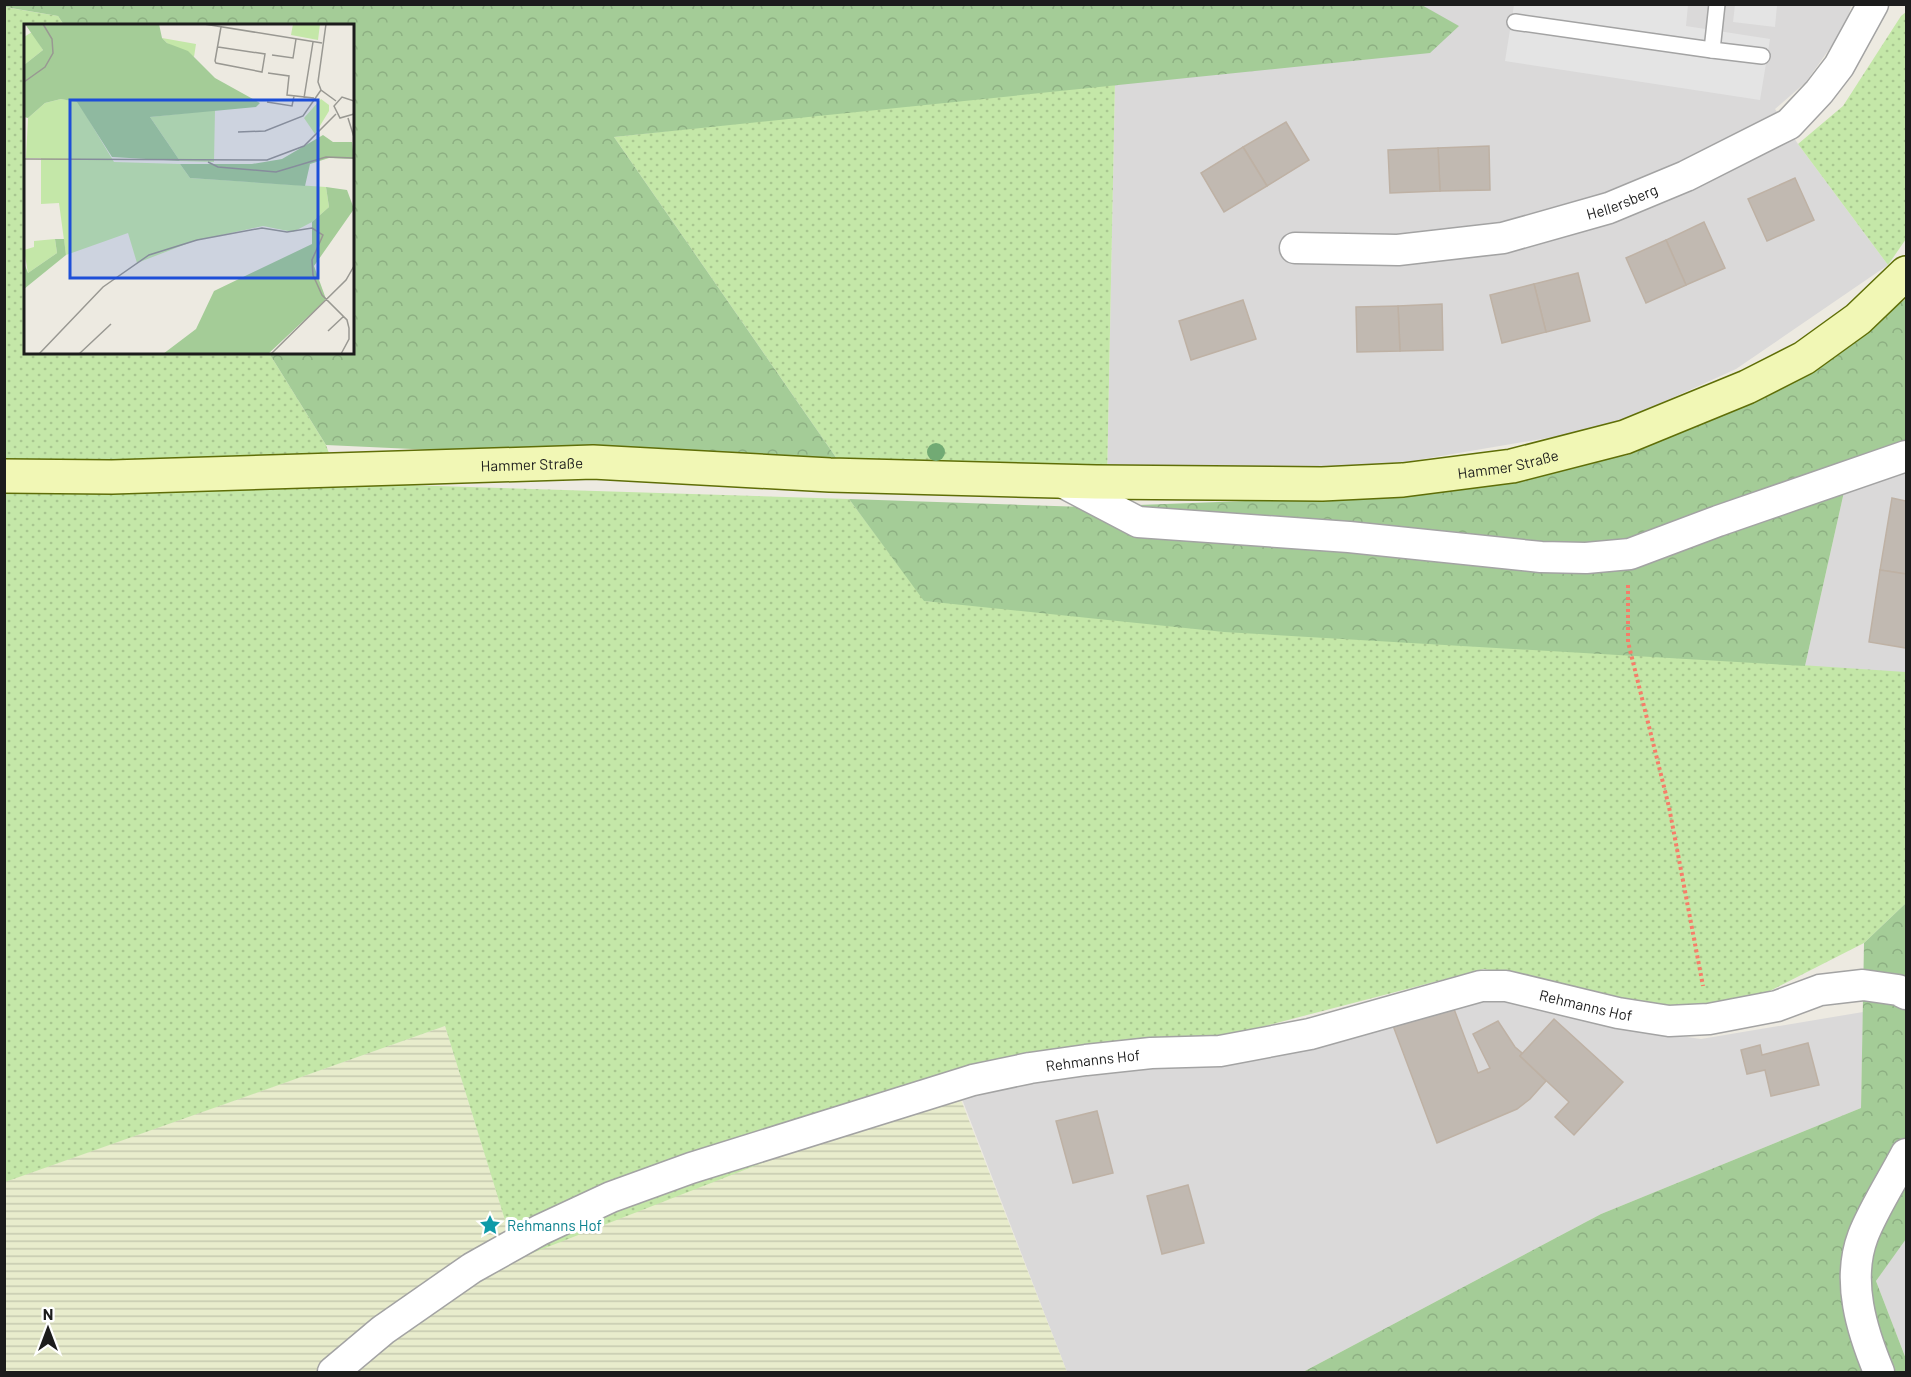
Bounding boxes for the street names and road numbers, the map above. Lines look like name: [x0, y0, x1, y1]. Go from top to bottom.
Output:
street label: Hellersberg: [1584, 180, 1660, 223]
street label: Hammer Straße: [1456, 445, 1560, 482]
street label: Hammer Straße: [480, 453, 583, 475]
street label: Rehmanns Hof: [1538, 985, 1634, 1024]
street label: Rehmanns Hof: [1044, 1045, 1141, 1075]

